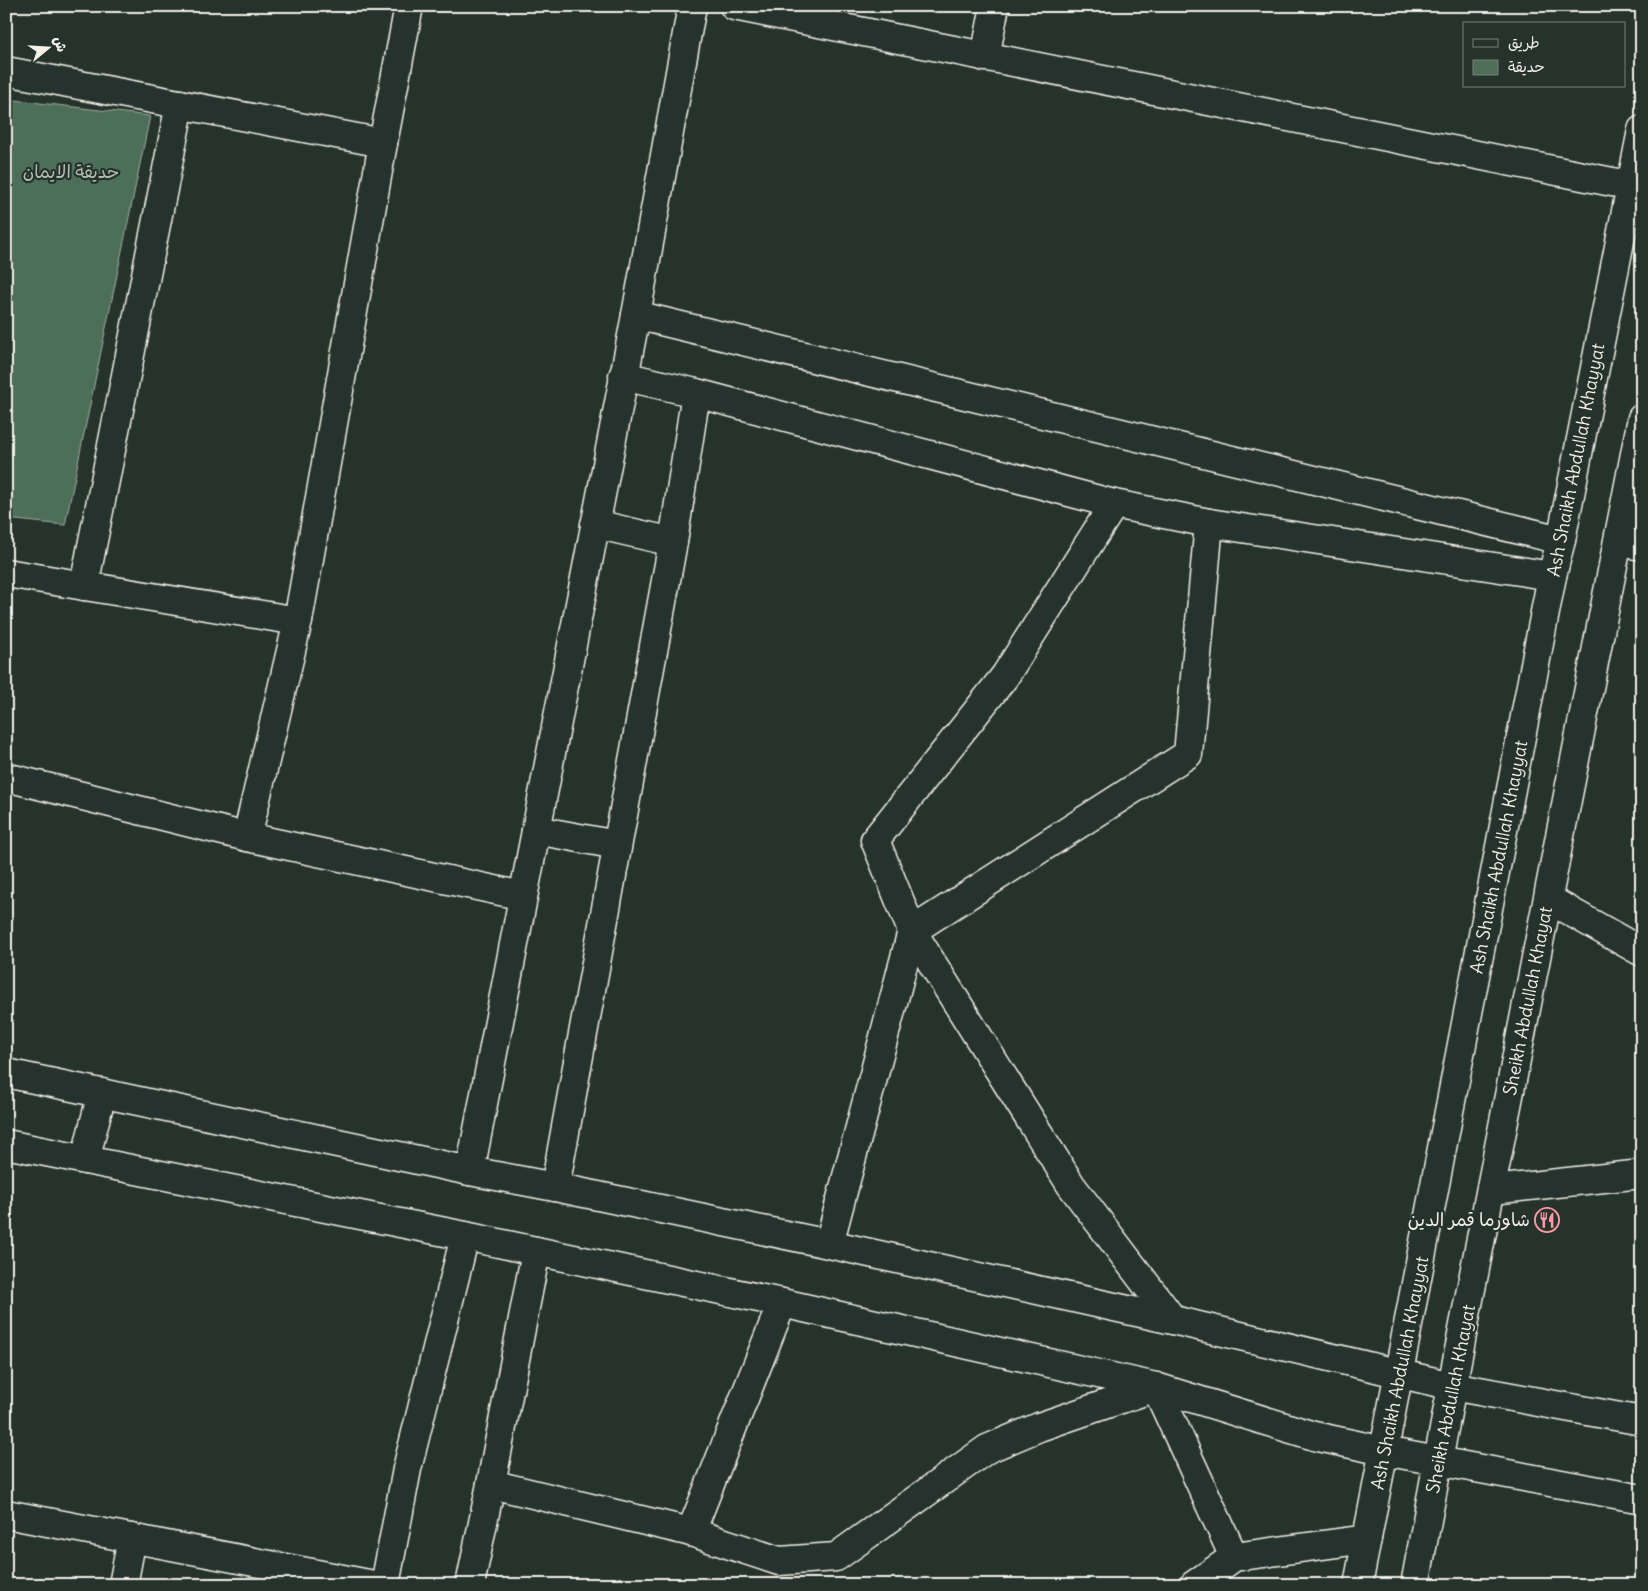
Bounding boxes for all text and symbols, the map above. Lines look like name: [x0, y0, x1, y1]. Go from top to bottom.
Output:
north arrow: [22, 22, 72, 72]
legend: [1463, 22, 1626, 88]
text: طريق: [1508, 33, 1540, 52]
text: ش: [49, 34, 71, 54]
text: حديقة: [1508, 57, 1545, 76]
park label: حديقة الايمان: [23, 160, 119, 183]
street label: Ash Shaikh Abdullah Khayyat: [1542, 341, 1609, 578]
street label: Ash Shaikh Abdullah Khayyat: [1465, 738, 1532, 975]
street label: Sheikh Abdullah Khayat: [1498, 905, 1557, 1097]
restaurant icon: شاورما قمر الدين: [1534, 1207, 1560, 1233]
place label: شاورما قمر الدين: [1408, 1208, 1530, 1231]
street label: Ash Shaikh Abdullah Khayyat: [1366, 1254, 1433, 1491]
street label: Sheikh Abdullah Khayat: [1421, 1303, 1480, 1495]

